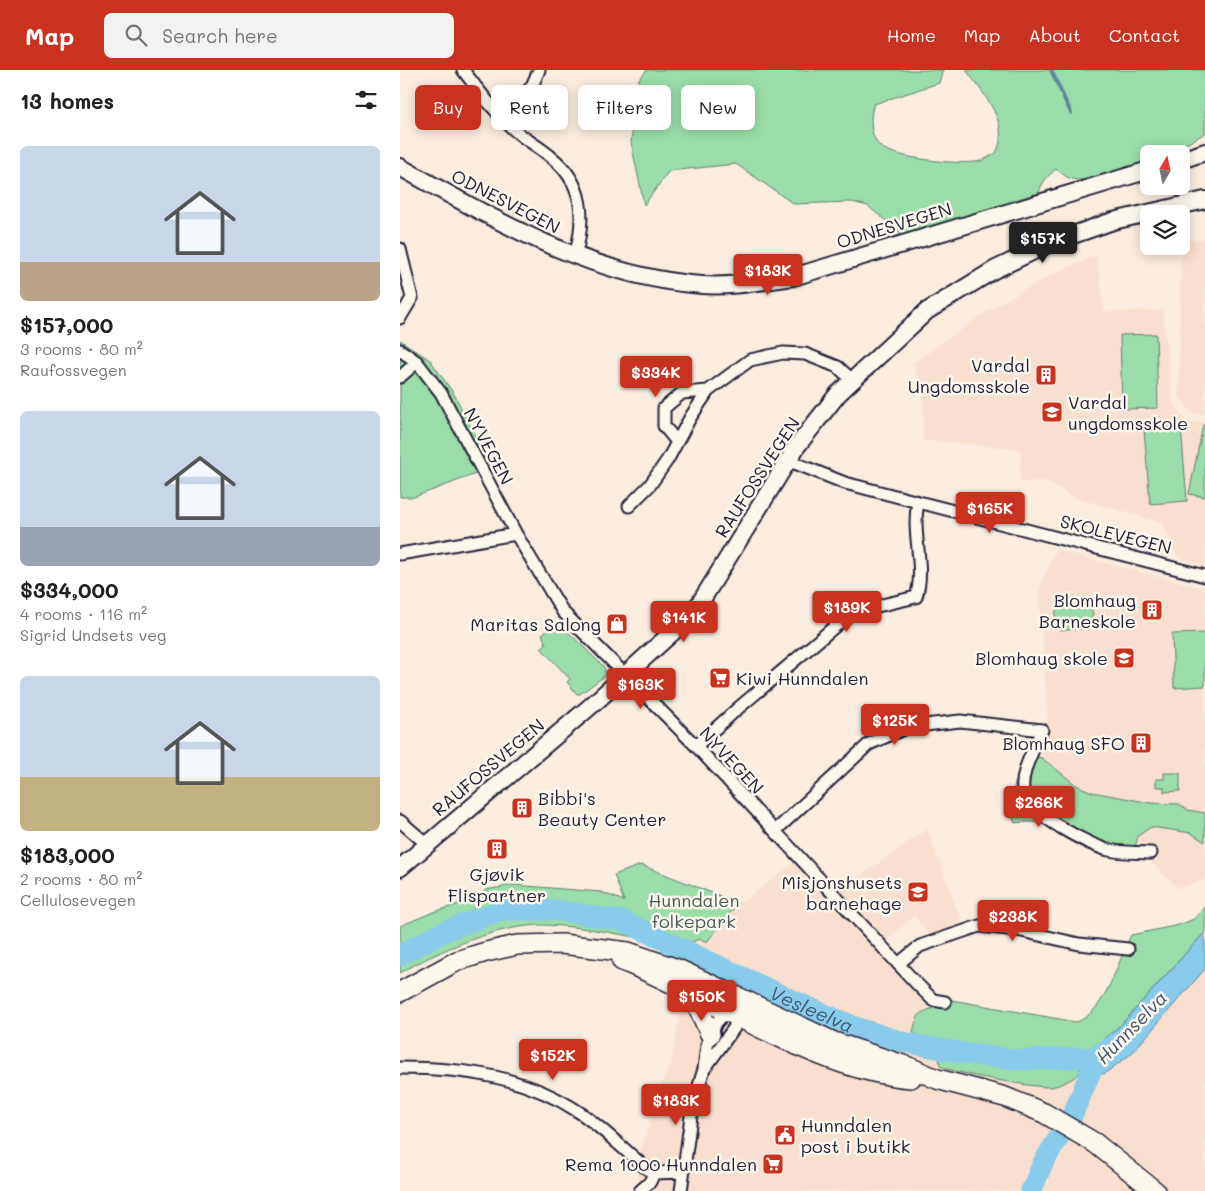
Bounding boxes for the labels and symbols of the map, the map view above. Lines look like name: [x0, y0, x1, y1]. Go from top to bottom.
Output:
north arrow: [1140, 145, 1190, 195]
street label: ODNESVEGEN: [447, 163, 565, 239]
street label: ODNESVEGEN: [834, 196, 954, 254]
pin: $157K: [1008, 222, 1078, 264]
pin: $183K: [733, 254, 803, 296]
place label: Vardal Ungdomsskole: [908, 353, 1030, 398]
pin: $334K: [621, 356, 691, 398]
building icon: Vardal Ungdomsskole: [1034, 363, 1058, 387]
place label: Vardal ungdomsskole: [1068, 390, 1188, 435]
school or university icon: Vardal ungdomsskole: [1040, 400, 1064, 424]
street label: NYVEGEN: [459, 403, 519, 489]
street label: RAUFOSSVEGEN: [709, 412, 805, 542]
pin: $165K: [955, 492, 1025, 534]
street label: SKOLEVEGEN: [1058, 509, 1174, 559]
place label: Blomhaug Barneskole: [1039, 588, 1136, 633]
pin: $189K: [812, 590, 882, 633]
building icon: Blomhaug Barneskole: [1140, 598, 1164, 622]
pin: $141K: [649, 600, 719, 643]
place label: Maritas Salong: [470, 612, 601, 636]
shop icon: Maritas Salong: [605, 612, 629, 636]
place label: Blomhaug skole: [975, 646, 1108, 670]
school or university icon: Blomhaug skole: [1112, 646, 1136, 670]
supermarket icon: Kiwi Hunndalen: [708, 666, 732, 690]
place label: Kiwi Hunndalen: [736, 666, 869, 690]
pin: $163K: [606, 668, 676, 710]
pin: $125K: [860, 704, 930, 746]
street label: RAUFOSSVEGEN: [427, 713, 549, 821]
street label: NYVEGEN: [695, 721, 769, 799]
place label: Blomhaug SFO: [1002, 731, 1125, 755]
building icon: Blomhaug SFO: [1129, 731, 1153, 755]
place label: Bibbi's Beauty Center: [538, 786, 667, 831]
pin: $266K: [1004, 786, 1074, 828]
building icon: Bibbi's Beauty Center: [510, 796, 534, 820]
building icon: Gjøvik Flispartner: [485, 837, 509, 861]
place label: Gjøvik Flispartner: [448, 862, 546, 907]
place label: Misjonshusets barnehage: [781, 870, 902, 915]
school or university icon: Misjonshusets barnehage: [906, 880, 930, 904]
park label: Hunndalen folkepark: [649, 888, 739, 933]
pin: $238K: [978, 900, 1048, 942]
water label: Vesleelva: [766, 979, 858, 1038]
pin: $150K: [667, 980, 737, 1022]
water label: Hunnselva: [1090, 985, 1172, 1069]
pin: $152K: [518, 1038, 588, 1081]
pin: $183K: [641, 1084, 711, 1126]
place label: Hunndalen post i butikk: [801, 1113, 910, 1158]
public building icon: Hunndalen post i butikk: [773, 1123, 797, 1147]
place label: Rema 1000 Hunndalen: [565, 1152, 757, 1176]
supermarket icon: Rema 1000 Hunndalen: [761, 1152, 785, 1176]

